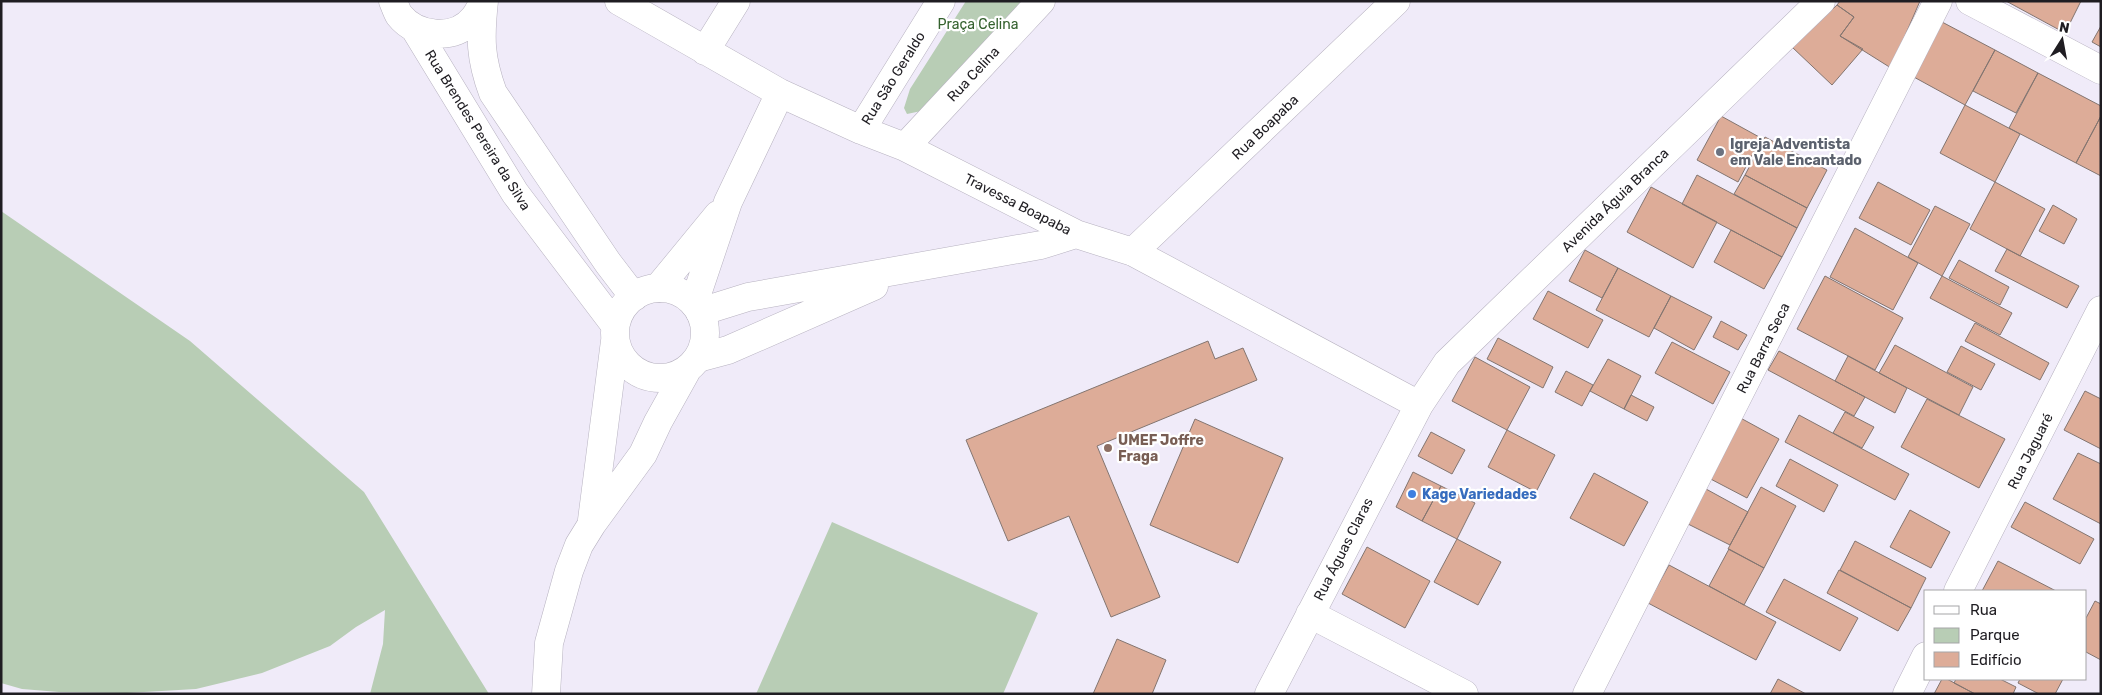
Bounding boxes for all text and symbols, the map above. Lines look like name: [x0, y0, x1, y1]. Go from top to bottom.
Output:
north arrow: [2037, 15, 2087, 65]
park label: Praça Celina: [938, 16, 1018, 33]
text: N: [2058, 18, 2071, 37]
street label: Rua São Geraldo: [858, 29, 929, 128]
street label: Rua Celina: [944, 43, 1003, 105]
street label: Rua Brendes Pereira da Silva: [421, 47, 534, 214]
street label: Rua Boapaba: [1229, 91, 1302, 163]
place label: Igreja Adventista em Vale Encantado: [1730, 136, 1862, 169]
street label: Avenida Águia Branca: [1558, 144, 1672, 256]
marker: Igreja Adventista em Vale Encantado: [1714, 146, 1726, 158]
street label: Travessa Boapaba: [961, 170, 1074, 239]
street label: Rua Barra Seca: [1733, 300, 1794, 396]
street label: Rua Jaguaré: [2004, 410, 2057, 492]
place label: UMEF Joffre Fraga: [1118, 432, 1204, 465]
marker: UMEF Joffre Fraga: [1102, 442, 1114, 454]
place label: Kage Variedades: [1422, 486, 1537, 503]
marker: Kage Variedades: [1406, 488, 1418, 500]
street label: Rua Águas Claras: [1309, 494, 1377, 604]
legend: [1924, 590, 2087, 680]
text: Rua: [1970, 601, 1997, 619]
text: Parque: [1970, 626, 2020, 644]
text: Edifício: [1970, 651, 2022, 669]

